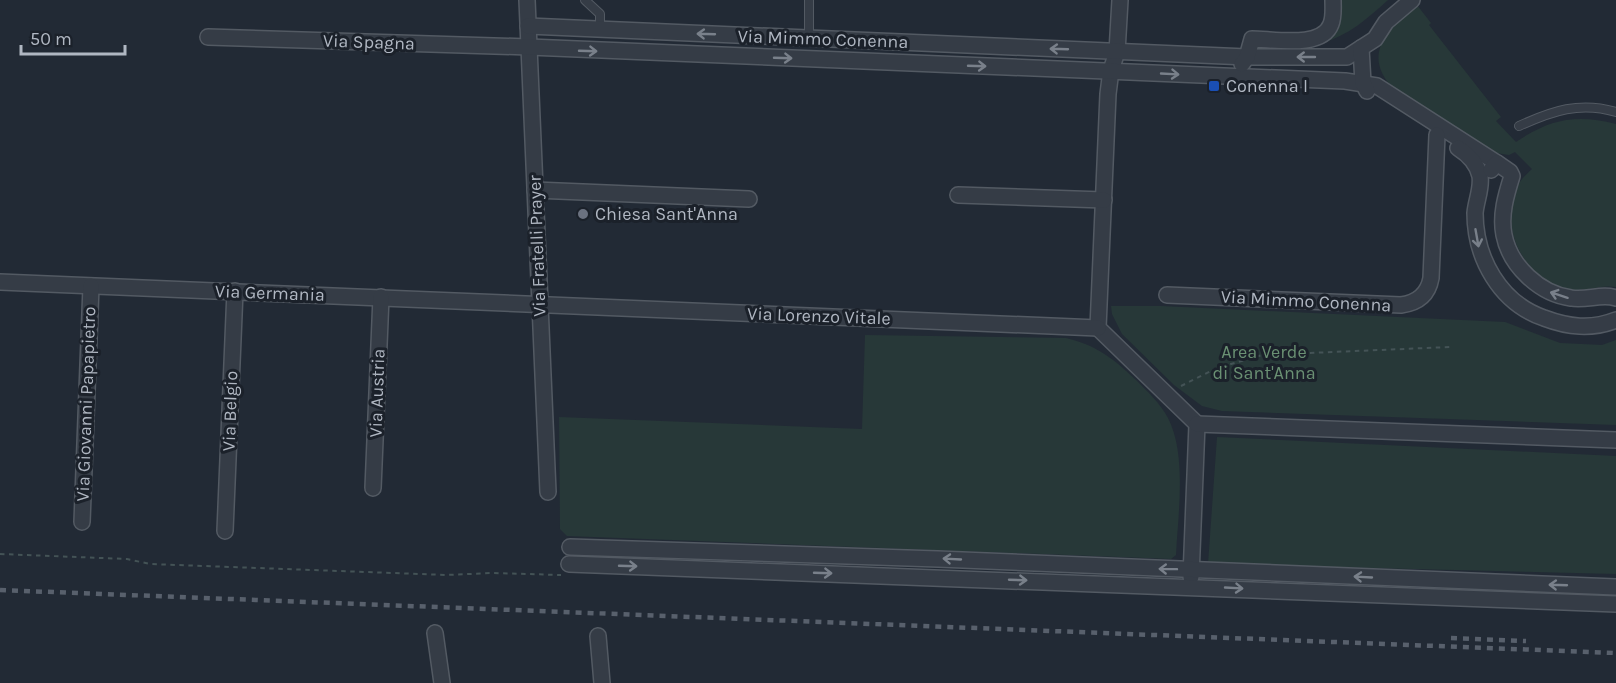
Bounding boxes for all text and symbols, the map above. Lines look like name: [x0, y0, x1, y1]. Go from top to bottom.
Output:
scale bar: [21, 18, 124, 56]
street label: Via Mimmo Conenna: [737, 25, 909, 53]
text: 50 m: [30, 28, 72, 50]
street label: Via Spagna: [323, 29, 415, 55]
one-way arrow: [697, 29, 717, 40]
one-way arrow: [1050, 43, 1069, 54]
one-way arrow: [577, 45, 597, 56]
one-way arrow: [1296, 51, 1316, 63]
one-way arrow: [772, 52, 792, 63]
one-way arrow: [967, 60, 987, 71]
one-way arrow: [1159, 68, 1179, 79]
place label: Conenna I: [1226, 75, 1308, 97]
marker: Conenna I: [1207, 79, 1221, 93]
street label: Via Fratelli Prayer: [524, 174, 550, 317]
place label: Chiesa Sant'Anna: [595, 203, 738, 225]
marker: Chiesa Sant'Anna: [576, 207, 590, 221]
one-way arrow: [1472, 228, 1483, 248]
street label: Via Germania: [215, 280, 325, 306]
street label: Via Mimmo Conenna: [1220, 286, 1392, 316]
one-way arrow: [1550, 289, 1569, 300]
street label: Via Lorenzo Vitale: [747, 302, 891, 330]
street label: Via Giovanni Papapietro: [72, 306, 100, 502]
park label: Area Verde di Sant'Anna: [1212, 341, 1316, 384]
street label: Via Austria: [364, 348, 390, 438]
street label: Via Belgio: [218, 370, 242, 452]
one-way arrow: [943, 554, 963, 565]
one-way arrow: [617, 560, 637, 571]
one-way arrow: [1158, 563, 1178, 574]
one-way arrow: [812, 567, 832, 578]
one-way arrow: [1353, 572, 1373, 583]
one-way arrow: [1007, 574, 1027, 585]
one-way arrow: [1548, 579, 1568, 590]
one-way arrow: [1223, 583, 1243, 594]

